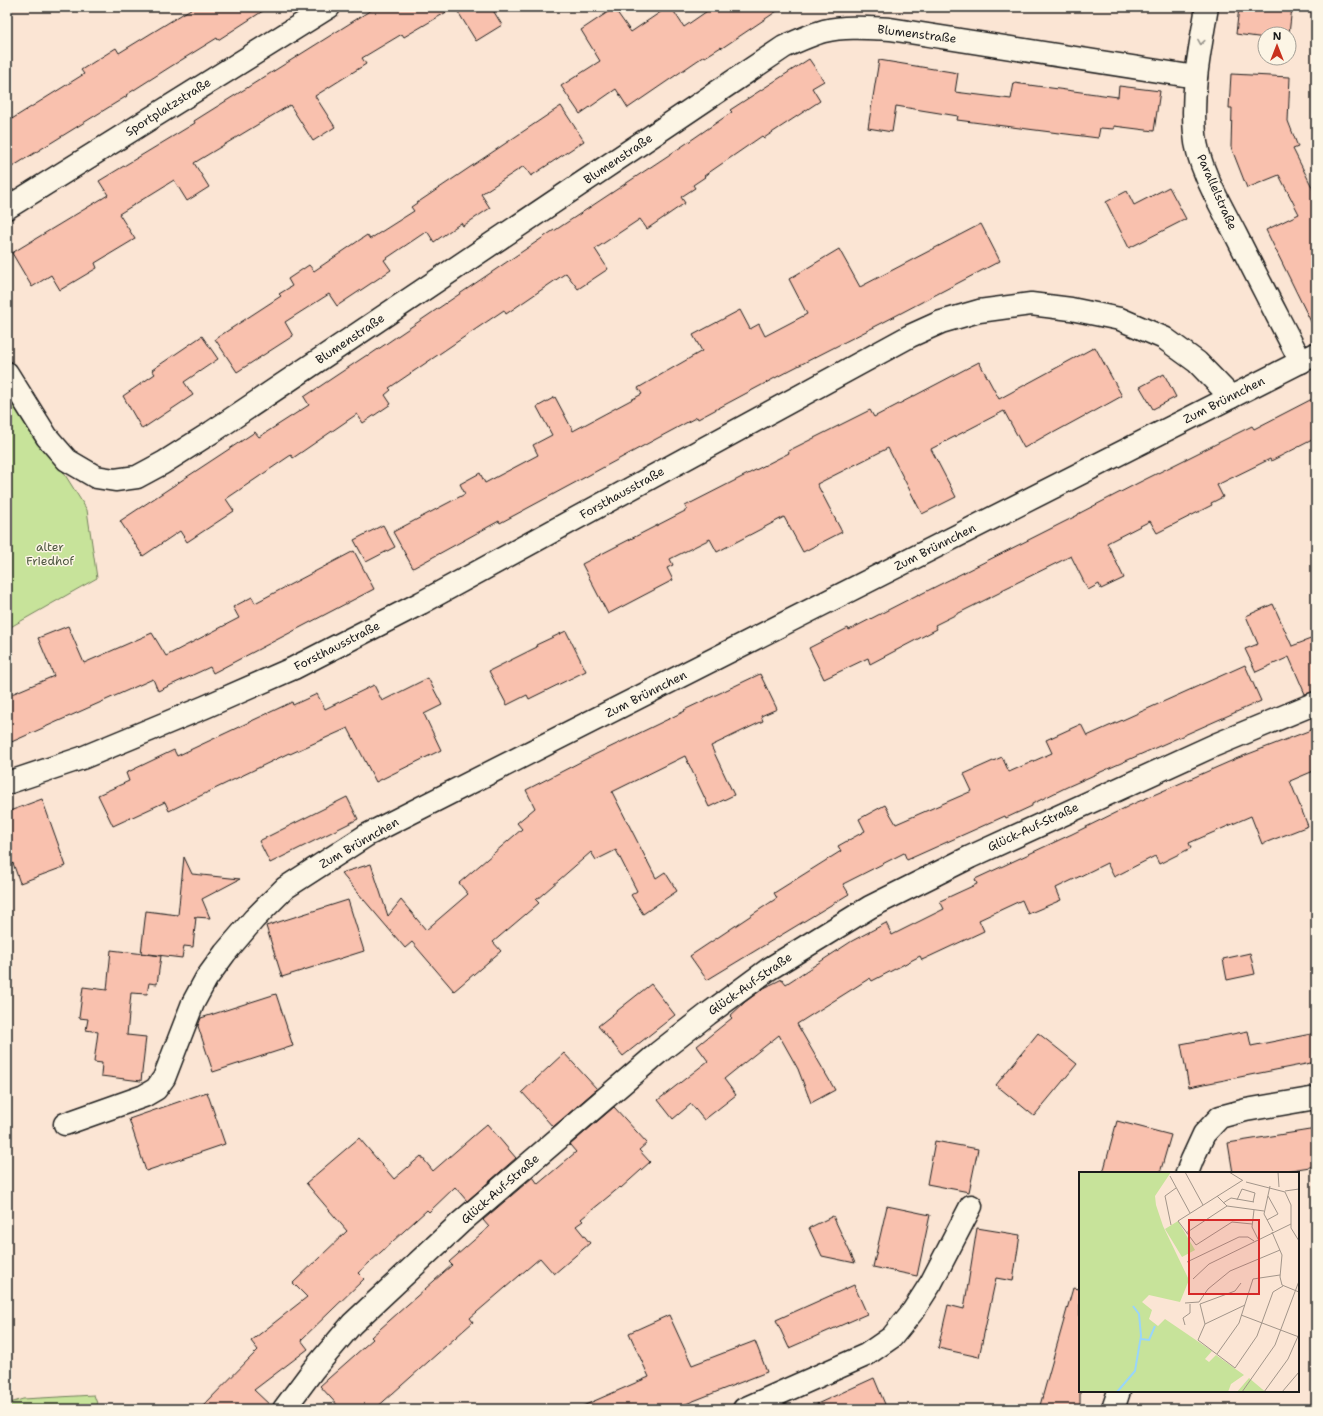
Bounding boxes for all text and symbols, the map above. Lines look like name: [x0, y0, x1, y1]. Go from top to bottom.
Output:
street label: Blumenstraße: [876, 21, 958, 47]
north arrow: [1257, 26, 1297, 66]
text: N: [1273, 29, 1282, 44]
one-way arrow: [1198, 39, 1206, 45]
street label: Sportplatzstraße: [122, 74, 214, 140]
street label: Blumenstraße: [581, 130, 656, 188]
street label: Parallelstraße: [1193, 152, 1241, 233]
street label: Blumenstraße: [313, 310, 388, 368]
street label: Zum Brünnchen: [1181, 373, 1267, 427]
street label: Forsthausstraße: [577, 463, 667, 523]
street label: Zum Brünnchen: [892, 520, 978, 574]
park label: alter Friedhof: [26, 539, 75, 569]
street label: Forsthausstraße: [291, 617, 383, 675]
street label: Zum Brünnchen: [603, 667, 689, 721]
street label: Glück-Auf-Straße: [985, 799, 1081, 855]
street label: Zum Brünnchen: [316, 814, 402, 872]
street label: Glück-Auf-Straße: [705, 949, 795, 1019]
street label: Glück-Auf-Straße: [458, 1150, 543, 1227]
inset map: [1079, 1172, 1299, 1392]

